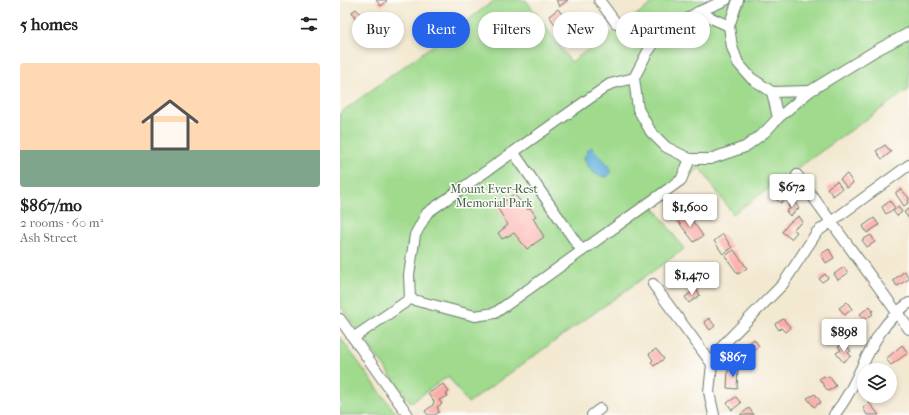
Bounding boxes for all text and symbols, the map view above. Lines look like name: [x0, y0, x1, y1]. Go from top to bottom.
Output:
chip: Buy: [352, 12, 404, 48]
chip: Rent: [412, 12, 470, 48]
chip: Filters: [478, 12, 545, 48]
chip: New: [553, 12, 608, 48]
chip: Apartment: [616, 12, 710, 48]
icon: filters: [298, 13, 320, 35]
text: 5 homes: [20, 14, 78, 34]
icon: home: [134, 89, 206, 161]
pin: $672: [768, 174, 816, 208]
text: $672: [778, 179, 806, 194]
park label: Mount Ever-Rest Memorial Park: [450, 182, 539, 210]
pin: $1,600: [657, 194, 723, 228]
text: $867/mo: [20, 195, 82, 215]
text: $1,600: [672, 199, 708, 214]
text: 2 rooms · 60 m²: [20, 215, 103, 230]
text: Ash Street: [20, 230, 78, 245]
pin: $1,470: [659, 262, 725, 296]
text: $1,470: [674, 267, 710, 282]
pin: $898: [820, 319, 868, 353]
text: $898: [830, 324, 858, 339]
pin: $867: [709, 344, 757, 378]
text: $867: [720, 349, 746, 364]
map controls: [857, 363, 897, 403]
button: layers: [857, 363, 897, 403]

